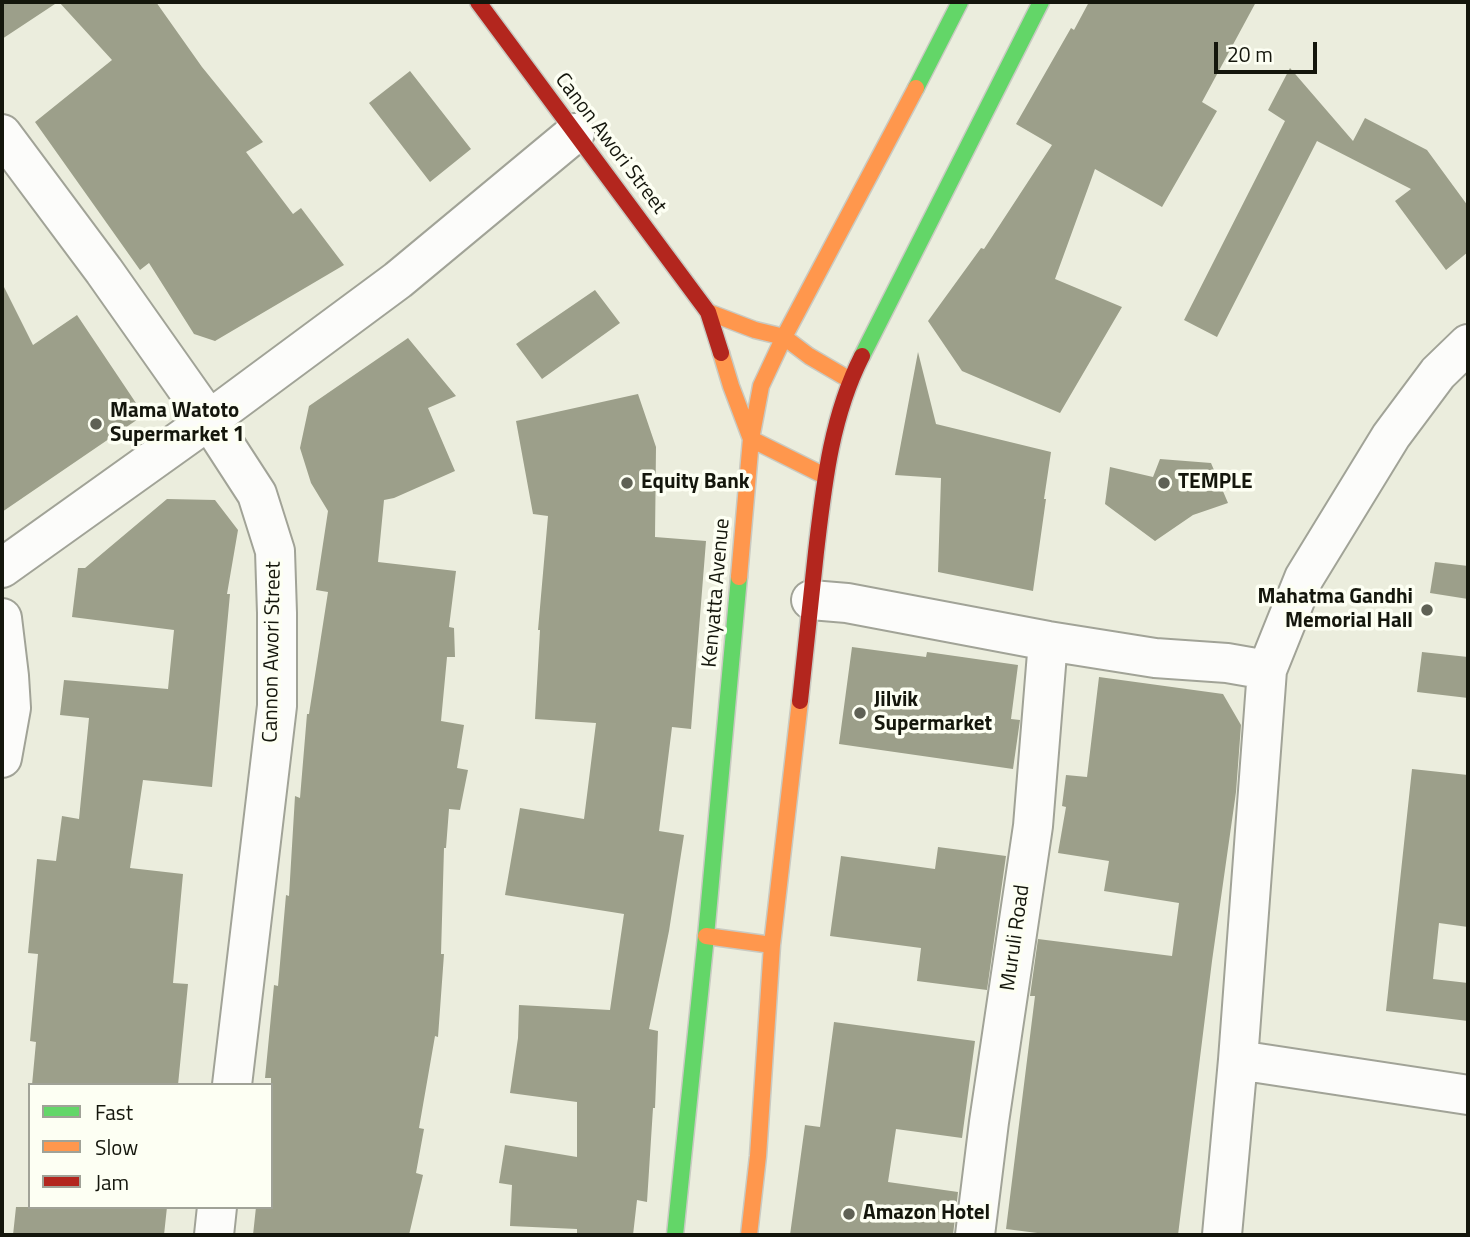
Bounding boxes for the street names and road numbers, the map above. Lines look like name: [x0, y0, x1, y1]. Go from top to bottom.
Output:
street label: Canon Awori Street: [549, 69, 671, 219]
street label: Kenyatta Avenue: [698, 517, 736, 669]
street label: Cannon Awori Street: [259, 561, 287, 743]
street label: Muruli Road: [996, 883, 1036, 993]

